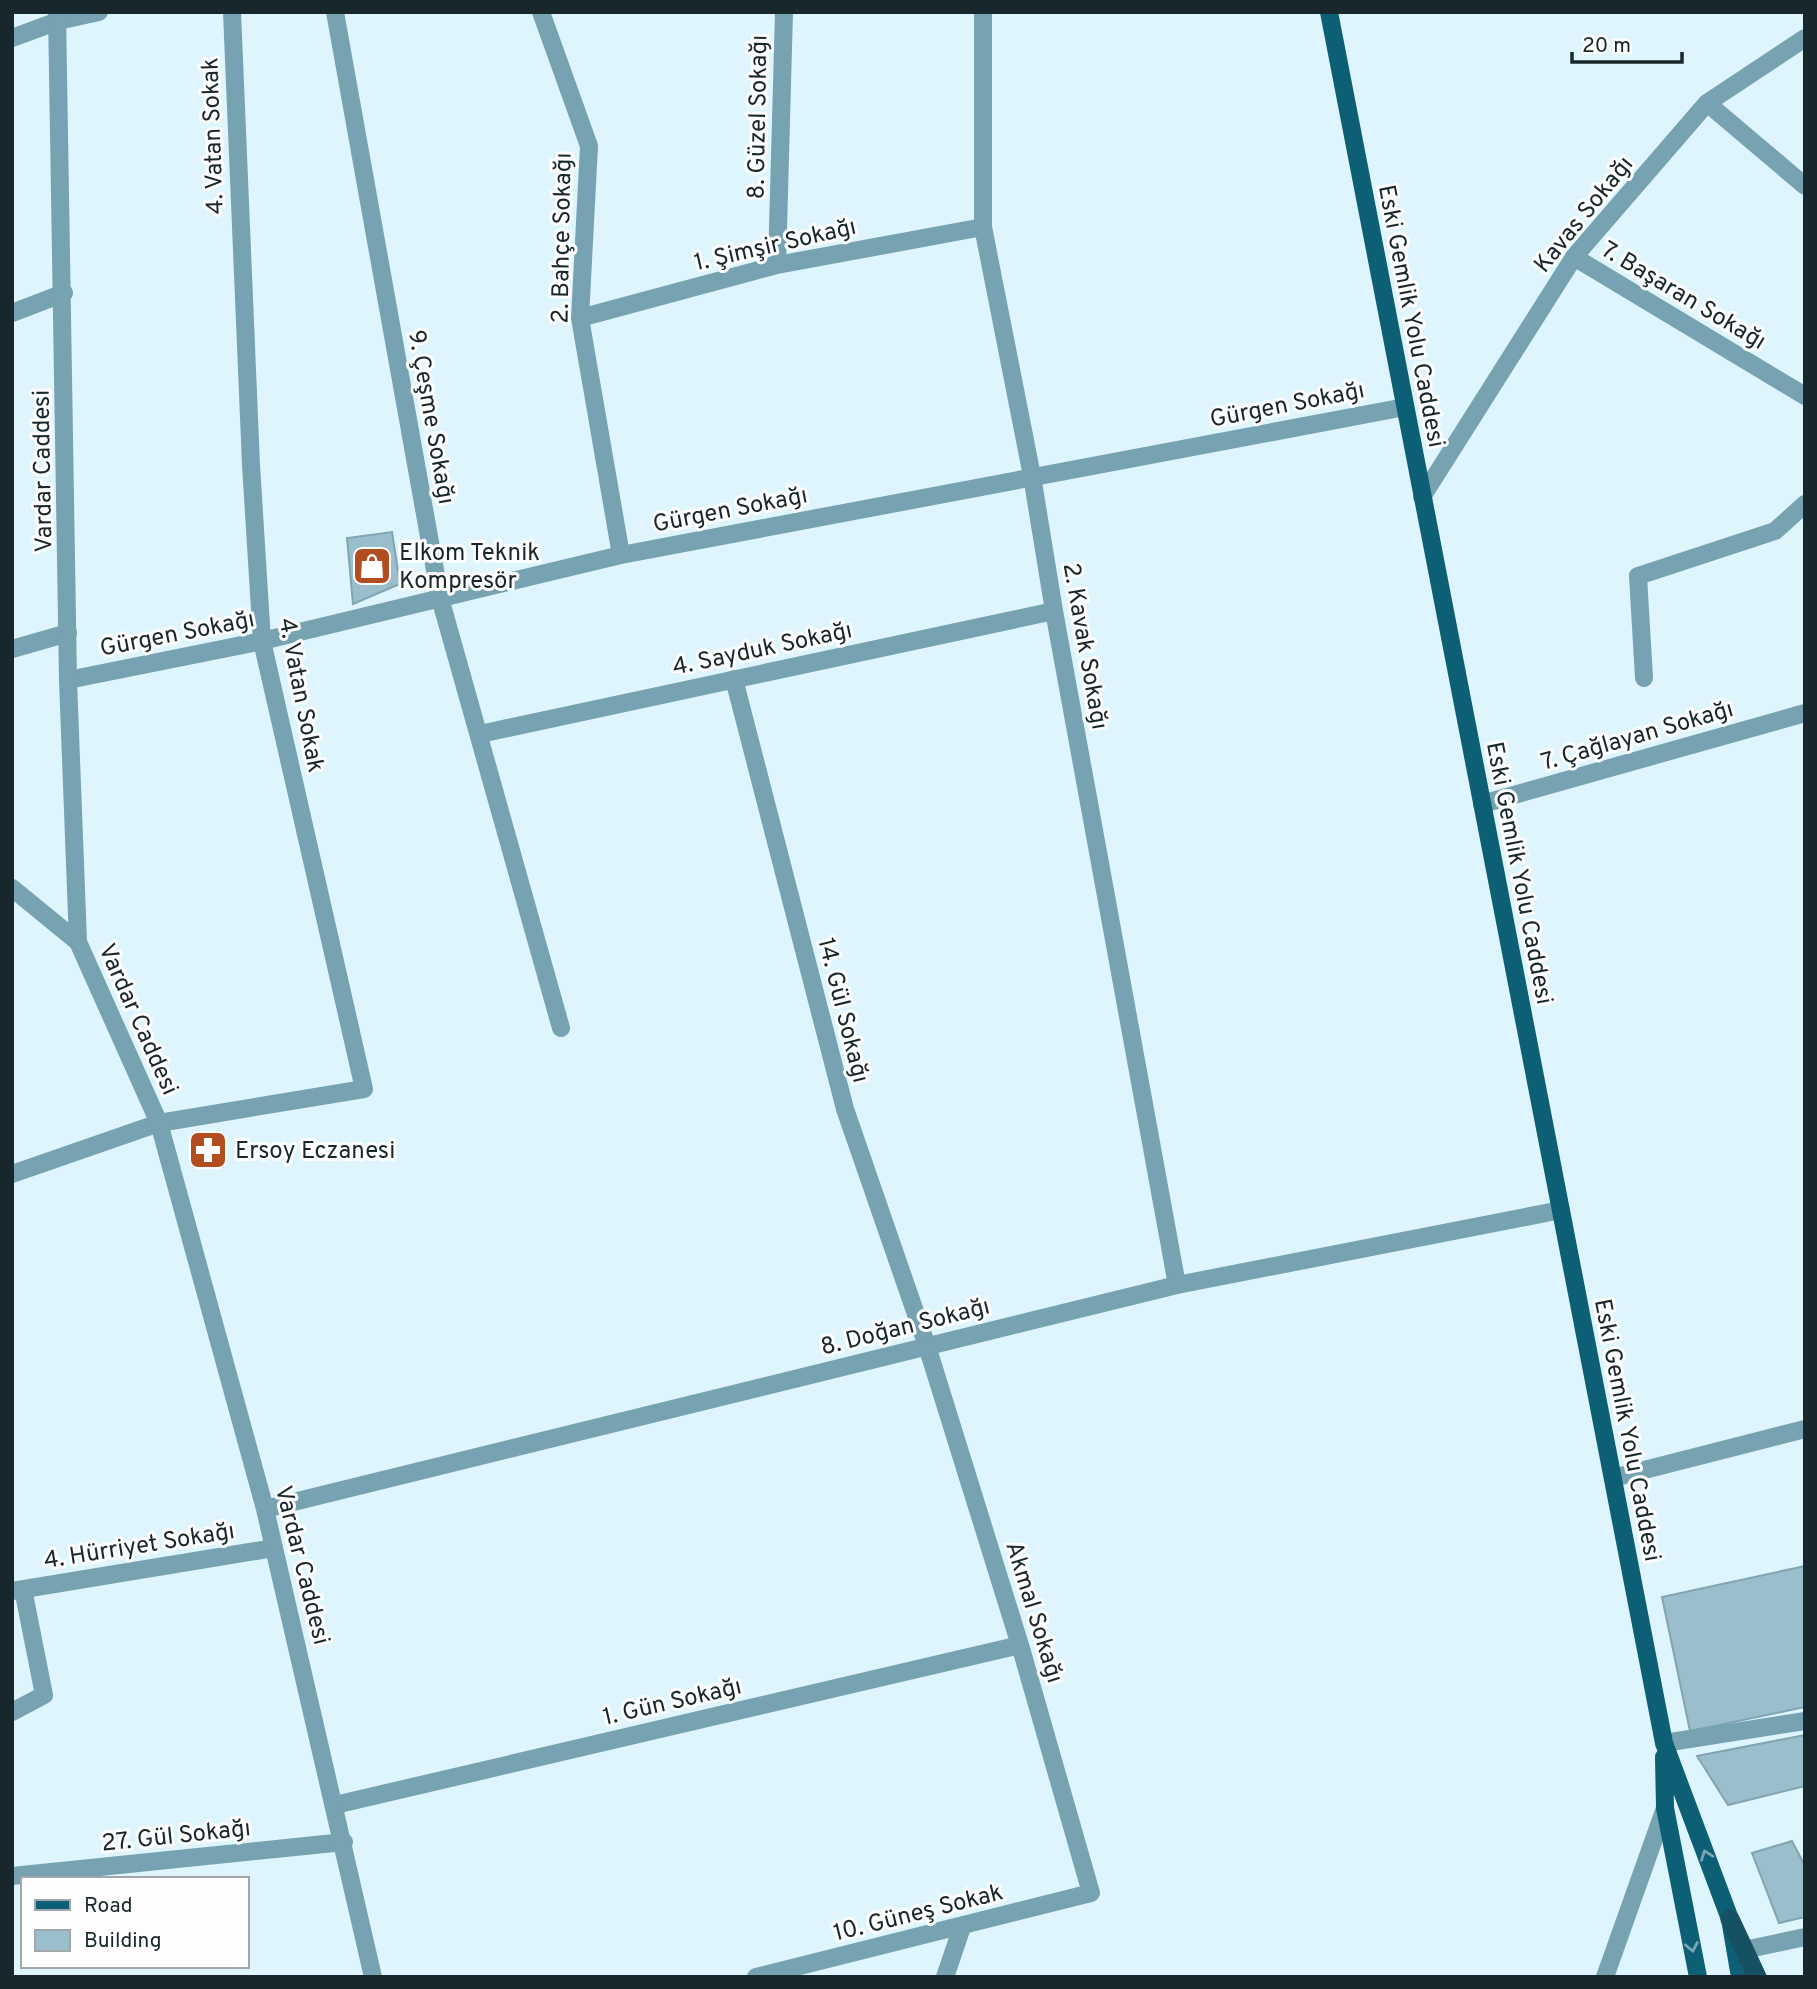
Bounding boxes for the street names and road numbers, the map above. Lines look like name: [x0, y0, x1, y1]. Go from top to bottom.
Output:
street label: 8. Güzel Sokağı: [743, 35, 775, 200]
street label: 4. Vatan Sokak: [196, 57, 232, 215]
street label: Kavas Sokağı: [1528, 151, 1641, 280]
street label: 2. Bahçe Sokağı: [547, 152, 579, 324]
street label: Eski Gemlik Yolu Caddesi: [1370, 183, 1450, 450]
street label: 1. Şimşir Sokağı: [692, 213, 859, 279]
street label: 7. Başaran Sokağı: [1595, 236, 1771, 358]
street label: 9. Çeşme Sokağı: [400, 328, 460, 507]
street label: Gürgen Sokağı: [1208, 376, 1367, 436]
street label: Vardar Caddesi: [28, 389, 60, 552]
street label: Gürgen Sokağı: [651, 481, 810, 541]
street label: 2. Kavak Sokağı: [1055, 561, 1113, 732]
street label: Gürgen Sokağı: [98, 605, 257, 665]
street label: 4. Vatan Sokak: [270, 615, 330, 775]
street label: 4. Sayduk Sokağı: [670, 616, 855, 684]
street label: 7. Çağlayan Sokağı: [1538, 695, 1737, 779]
street label: Eski Gemlik Yolu Caddesi: [1478, 740, 1558, 1007]
street label: 14. Gül Sokağı: [810, 935, 875, 1086]
street label: Vardar Caddesi: [90, 939, 184, 1100]
street label: 8. Doğan Sokağı: [818, 1292, 993, 1363]
street label: Eski Gemlik Yolu Caddesi: [1586, 1297, 1666, 1564]
street label: Vardar Caddesi: [267, 1483, 335, 1648]
street label: 4. Hürriyet Sokağı: [42, 1517, 237, 1577]
street label: Akmal Sokağı: [997, 1538, 1069, 1687]
street label: 1. Gün Sokağı: [600, 1672, 745, 1733]
street label: 27. Gül Sokağı: [100, 1814, 252, 1860]
street label: 10. Güneş Sokak: [831, 1878, 1006, 1950]

